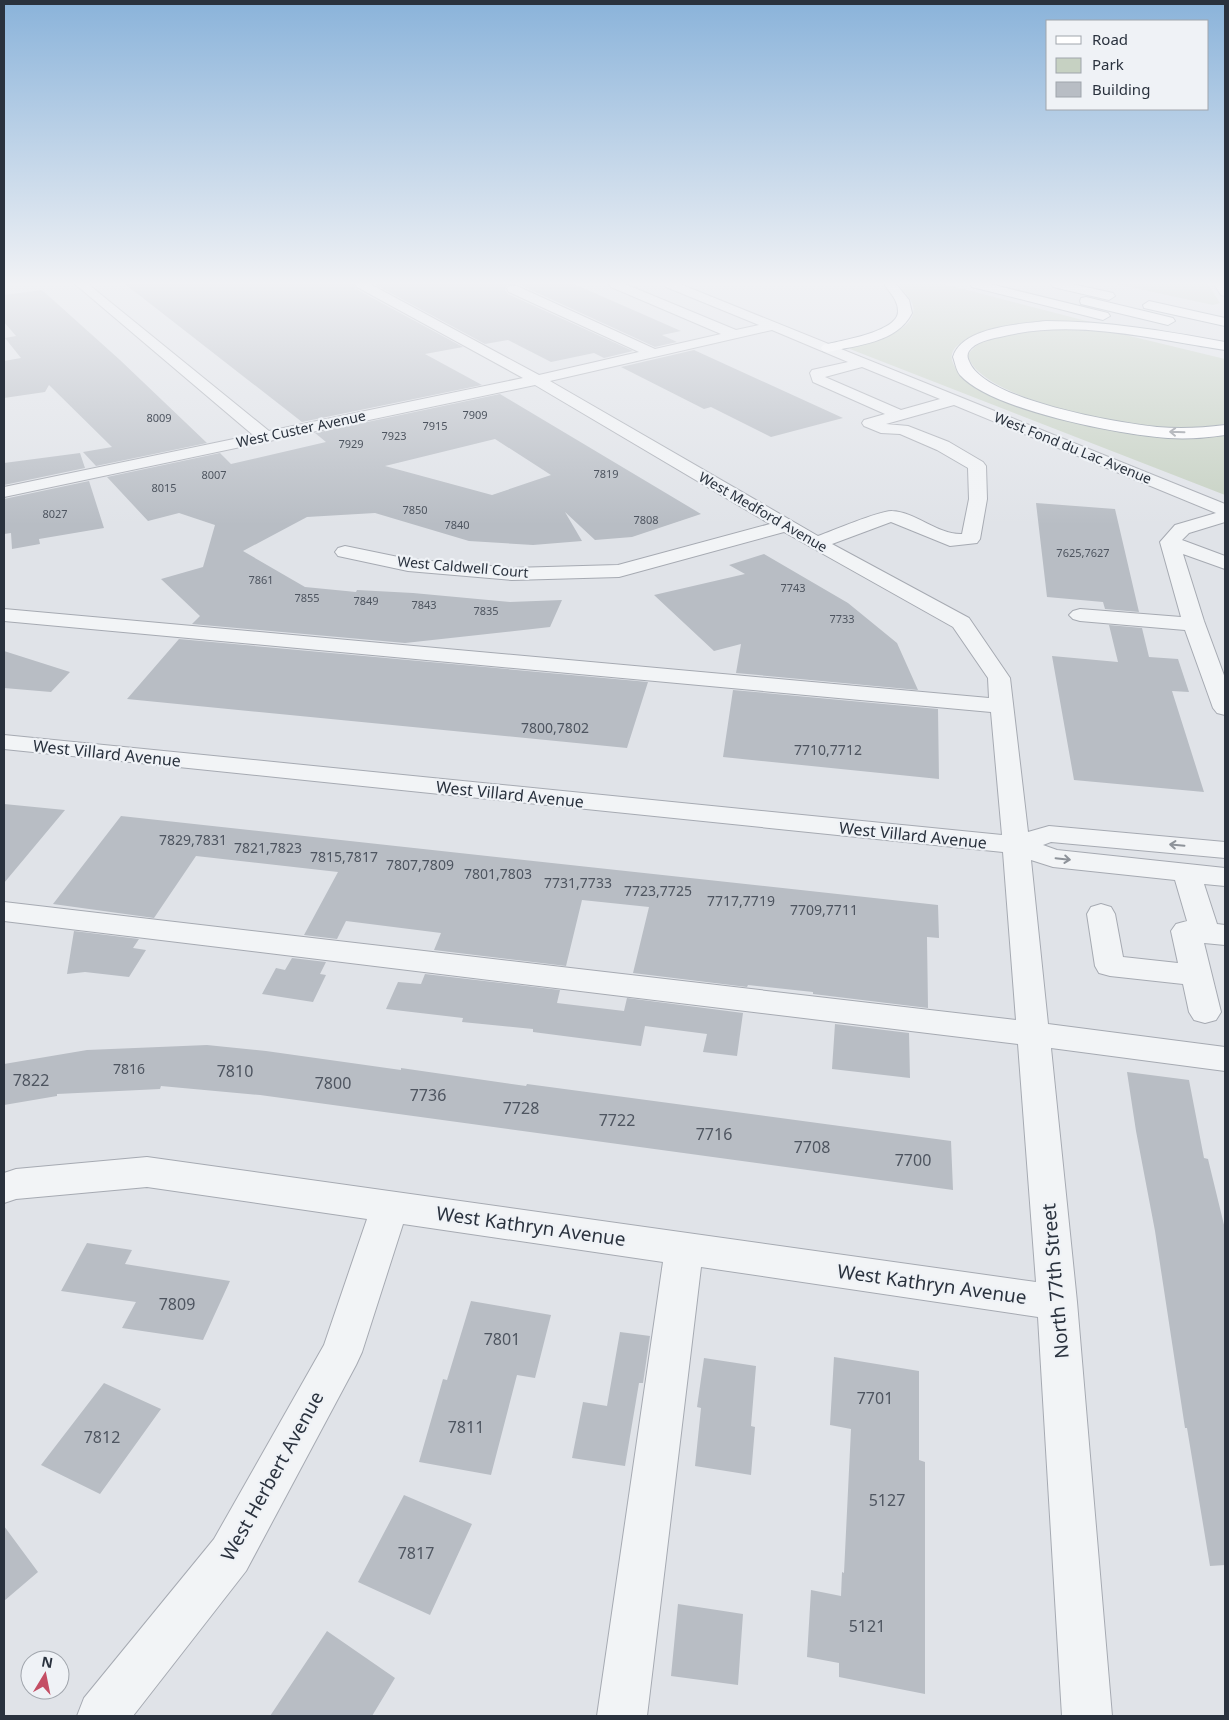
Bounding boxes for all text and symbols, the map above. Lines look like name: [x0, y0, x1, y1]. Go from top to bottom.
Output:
legend: [1046, 20, 1209, 110]
text: Road: [1092, 29, 1128, 49]
text: Park: [1092, 54, 1124, 74]
text: Building: [1092, 79, 1150, 99]
street label: West Custer Avenue: [234, 406, 367, 452]
house number: 7909: [462, 407, 488, 422]
street label: West Fond du Lac Avenue: [992, 407, 1155, 488]
house number: 8009: [146, 410, 172, 425]
house number: 7915: [422, 418, 448, 433]
house number: 7923: [381, 428, 407, 443]
one-way arrow: [1169, 428, 1185, 437]
house number: 7929: [338, 436, 364, 451]
house number: 7819: [593, 466, 619, 481]
house number: 8007: [201, 467, 227, 482]
street label: West Medford Avenue: [696, 467, 831, 556]
house number: 8015: [151, 480, 177, 495]
house number: 7850: [402, 502, 428, 517]
house number: 8027: [42, 506, 68, 521]
house number: 7808: [633, 512, 659, 527]
house number: 7840: [444, 517, 470, 532]
house number: 7625,7627: [1056, 545, 1110, 560]
street label: West Caldwell Court: [397, 551, 529, 582]
house number: 7861: [248, 572, 274, 587]
house number: 7743: [780, 580, 806, 595]
house number: 7855: [294, 590, 320, 605]
house number: 7849: [353, 593, 379, 608]
house number: 7843: [411, 597, 437, 612]
house number: 7835: [473, 603, 499, 618]
house number: 7733: [829, 611, 855, 626]
house number: 7800,7802: [521, 718, 589, 737]
street label: West Villard Avenue: [32, 734, 182, 772]
house number: 7710,7712: [794, 740, 862, 759]
street label: West Villard Avenue: [435, 775, 585, 813]
street label: West Villard Avenue: [838, 816, 988, 854]
house number: 7829,7831: [159, 830, 227, 849]
house number: 7821,7823: [234, 838, 302, 857]
one-way arrow: [1169, 840, 1185, 850]
house number: 7815,7817: [310, 847, 378, 866]
one-way arrow: [1055, 854, 1071, 864]
house number: 7807,7809: [386, 855, 454, 874]
house number: 7801,7803: [464, 864, 532, 883]
house number: 7731,7733: [544, 873, 612, 892]
house number: 7723,7725: [624, 881, 692, 900]
house number: 7717,7719: [707, 891, 775, 910]
house number: 7709,7711: [790, 900, 858, 919]
house number: 7816: [113, 1059, 145, 1078]
house number: 7810: [217, 1060, 253, 1082]
house number: 7822: [13, 1069, 49, 1091]
house number: 7800: [315, 1072, 351, 1094]
house number: 7736: [410, 1084, 446, 1106]
house number: 7728: [503, 1097, 539, 1119]
house number: 7722: [599, 1109, 635, 1131]
house number: 7716: [696, 1123, 732, 1145]
house number: 7708: [794, 1136, 830, 1158]
house number: 7700: [895, 1149, 931, 1171]
street label: West Kathryn Avenue: [435, 1200, 627, 1252]
street label: North 77th Street: [1035, 1202, 1075, 1360]
street label: West Kathryn Avenue: [836, 1258, 1028, 1310]
house number: 7809: [159, 1293, 195, 1315]
house number: 7801: [484, 1328, 520, 1350]
street label: West Herbert Avenue: [214, 1386, 330, 1566]
house number: 7701: [857, 1387, 893, 1409]
house number: 7811: [448, 1416, 484, 1438]
house number: 7812: [84, 1426, 120, 1448]
house number: 5127: [869, 1489, 905, 1511]
house number: 7817: [398, 1542, 434, 1564]
house number: 5121: [849, 1615, 885, 1637]
north arrow: [20, 1650, 70, 1700]
text: N: [40, 1651, 55, 1672]

